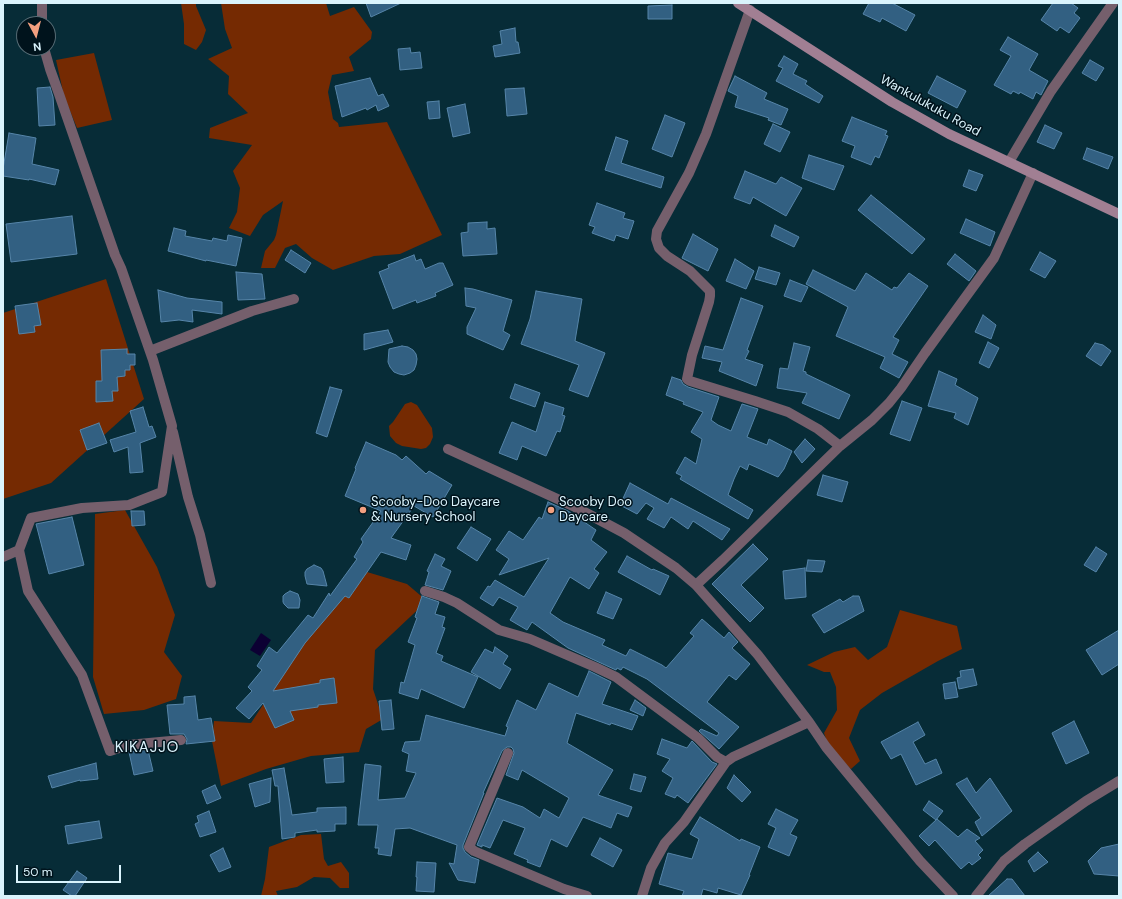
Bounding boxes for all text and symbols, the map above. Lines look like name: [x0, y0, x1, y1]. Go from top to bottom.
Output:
north arrow: [16, 16, 56, 56]
text: N: [33, 39, 42, 54]
street label: Wankulukuku Road: [877, 72, 983, 140]
place label: Scooby-Doo Daycare & Nursery School: [371, 495, 500, 526]
place label: Scooby Doo Daycare: [559, 495, 632, 526]
marker: Scooby-Doo Daycare & Nursery School: [358, 505, 368, 515]
marker: Scooby Doo Daycare: [546, 505, 556, 515]
district label: KIKAJJO: [115, 739, 179, 757]
scale bar: [18, 857, 123, 883]
text: 50 m: [23, 864, 52, 880]

